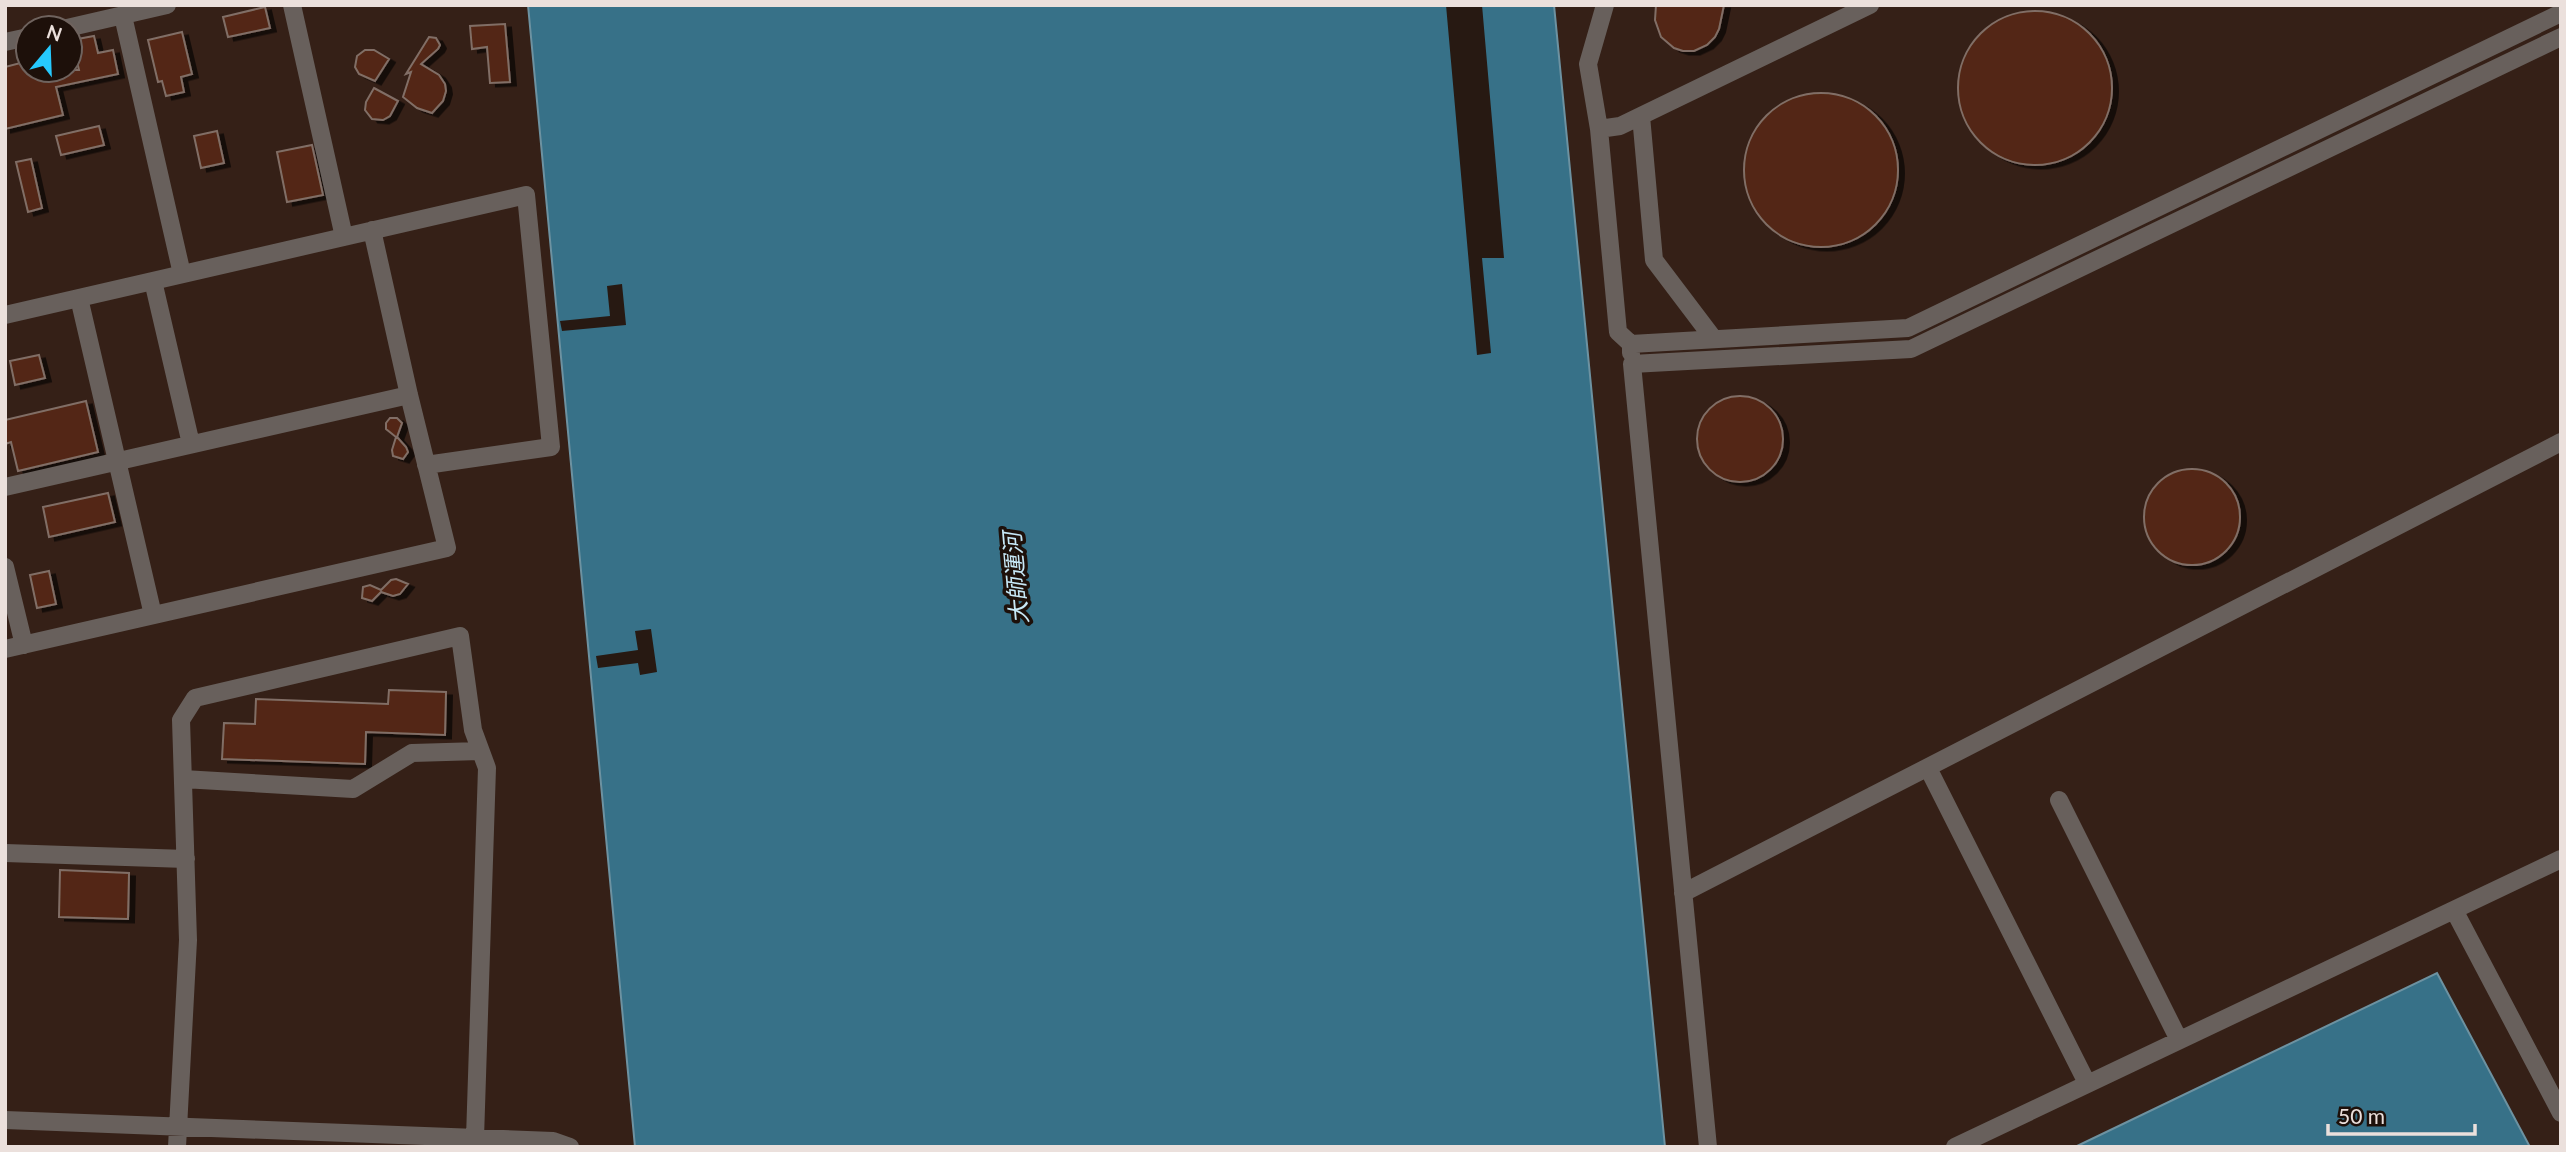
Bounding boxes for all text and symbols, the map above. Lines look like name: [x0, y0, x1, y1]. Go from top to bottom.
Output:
north arrow: [14, 14, 84, 84]
text: N: [44, 19, 65, 46]
water label: 大師運河: [997, 527, 1033, 625]
scale bar: [2328, 1092, 2475, 1136]
text: 50 m: [2338, 1103, 2385, 1128]

